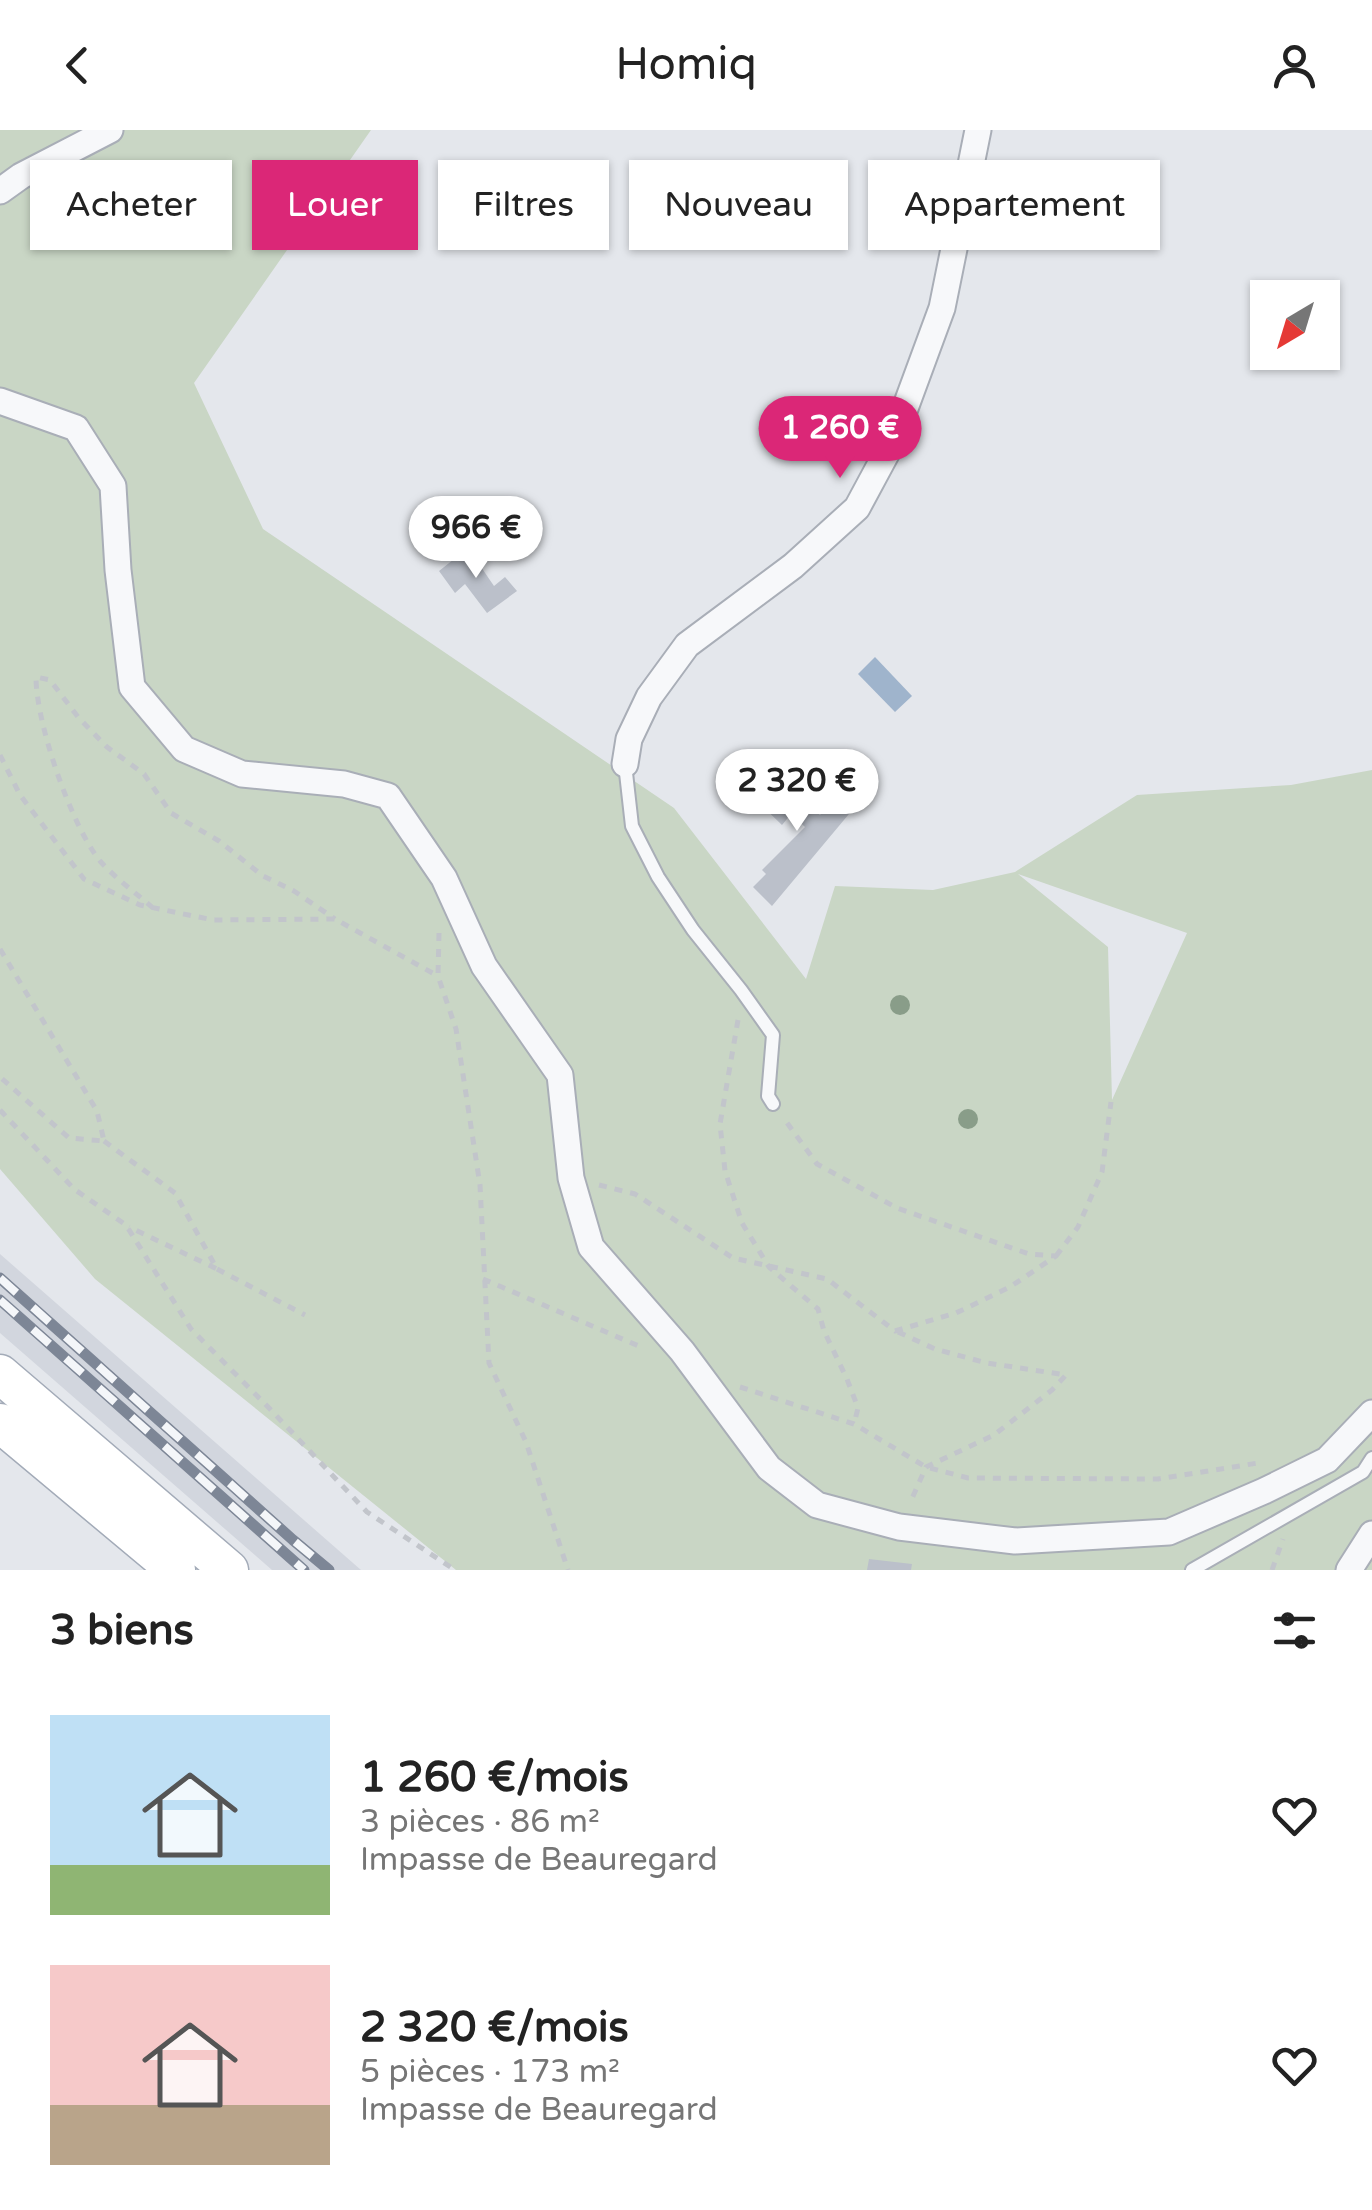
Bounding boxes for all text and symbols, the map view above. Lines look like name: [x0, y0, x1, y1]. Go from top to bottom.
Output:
icon: back: [50, 38, 105, 93]
text: Homiq: [615, 38, 757, 92]
icon: person: [1267, 38, 1322, 93]
chip: Acheter: [30, 160, 232, 250]
chip: Louer: [252, 160, 418, 250]
chip: Filtres: [438, 160, 609, 250]
chip: Nouveau: [629, 160, 848, 250]
chip: Appartement: [868, 160, 1160, 250]
north arrow: [1250, 280, 1340, 370]
map controls: [1250, 280, 1340, 370]
pin: 1 260 €: [748, 396, 932, 481]
text: 1 260 €: [781, 409, 899, 447]
pin: 966 €: [406, 496, 546, 581]
text: 966 €: [431, 509, 521, 547]
pin: 2 320 €: [705, 749, 889, 834]
text: 2 320 €: [738, 762, 856, 800]
icon: filters: [1267, 1603, 1322, 1658]
text: 3 biens: [50, 1605, 194, 1656]
text: 1 260 €/mois: [360, 1752, 629, 1803]
icon: home: [130, 1755, 250, 1875]
icon: heart: [1267, 1788, 1322, 1843]
text: 3 pièces · 86 m²: [360, 1803, 600, 1841]
text: Impasse de Beauregard: [360, 1841, 718, 1879]
text: 2 320 €/mois: [360, 2002, 629, 2053]
icon: home: [130, 2005, 250, 2125]
icon: heart: [1267, 2038, 1322, 2093]
text: 5 pièces · 173 m²: [360, 2053, 620, 2091]
text: Impasse de Beauregard: [360, 2091, 718, 2129]

